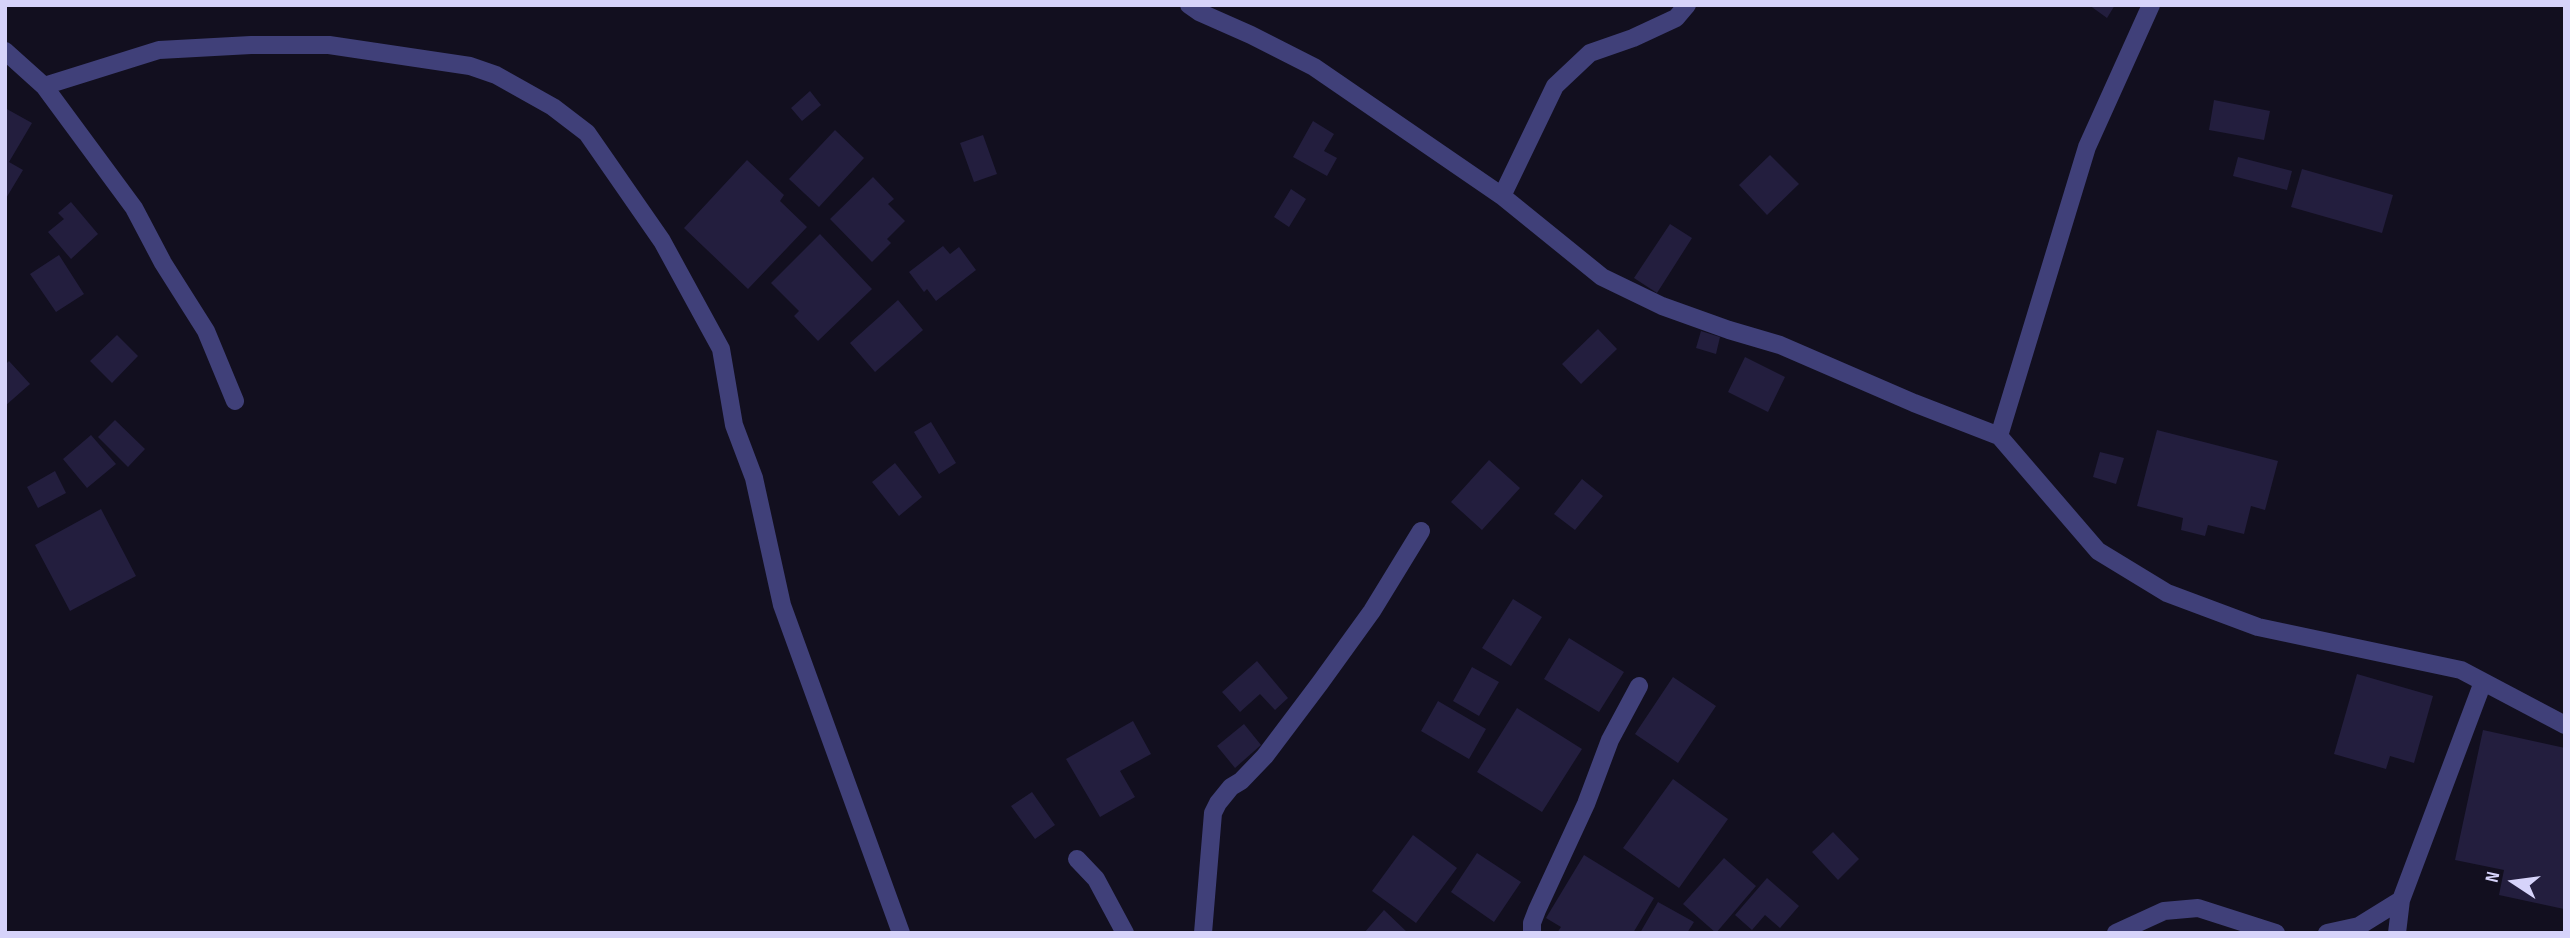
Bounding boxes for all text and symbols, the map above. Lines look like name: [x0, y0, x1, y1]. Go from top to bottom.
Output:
north arrow: [2479, 847, 2549, 917]
text: N: [2481, 870, 2505, 885]

